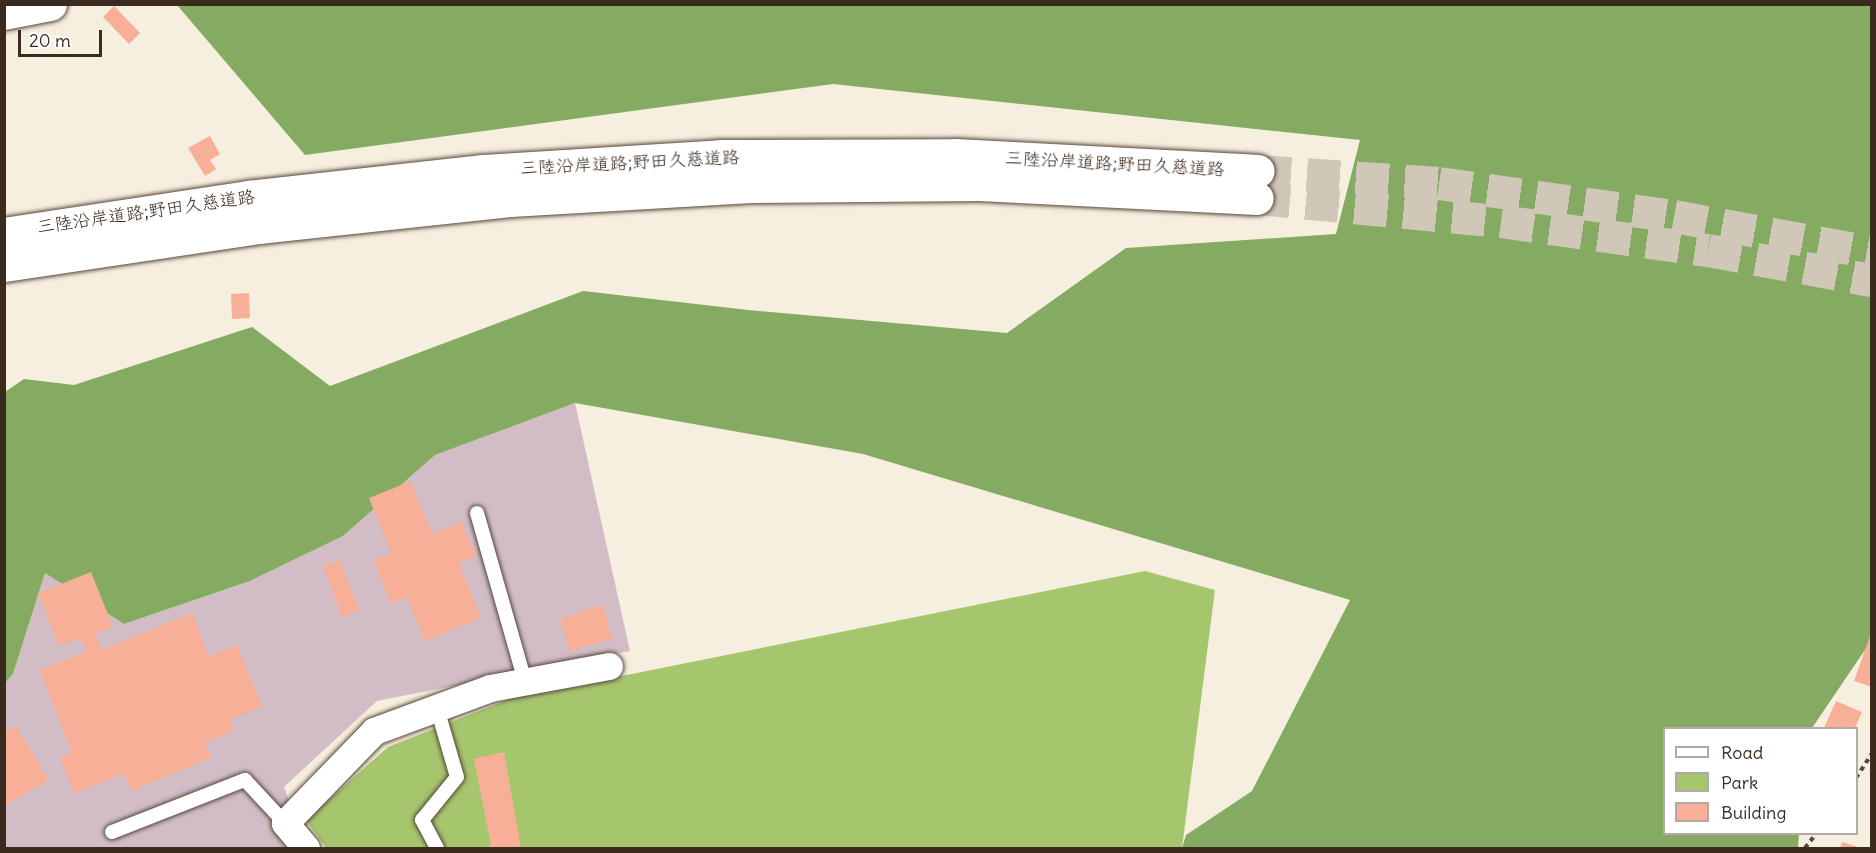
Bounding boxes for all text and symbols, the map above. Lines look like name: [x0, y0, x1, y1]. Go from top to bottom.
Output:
scale bar: [21, 18, 105, 56]
text: 20 m: [29, 29, 71, 52]
street label: 三陸沿岸道路;野田久慈道路: [519, 146, 741, 180]
street label: 三陸沿岸道路;野田久慈道路: [1004, 147, 1226, 181]
street label: 三陸沿岸道路;野田久慈道路: [35, 186, 257, 238]
legend: [1663, 727, 1858, 835]
text: Road: [1721, 741, 1763, 764]
text: Park: [1721, 771, 1758, 794]
text: Building: [1721, 801, 1786, 824]

